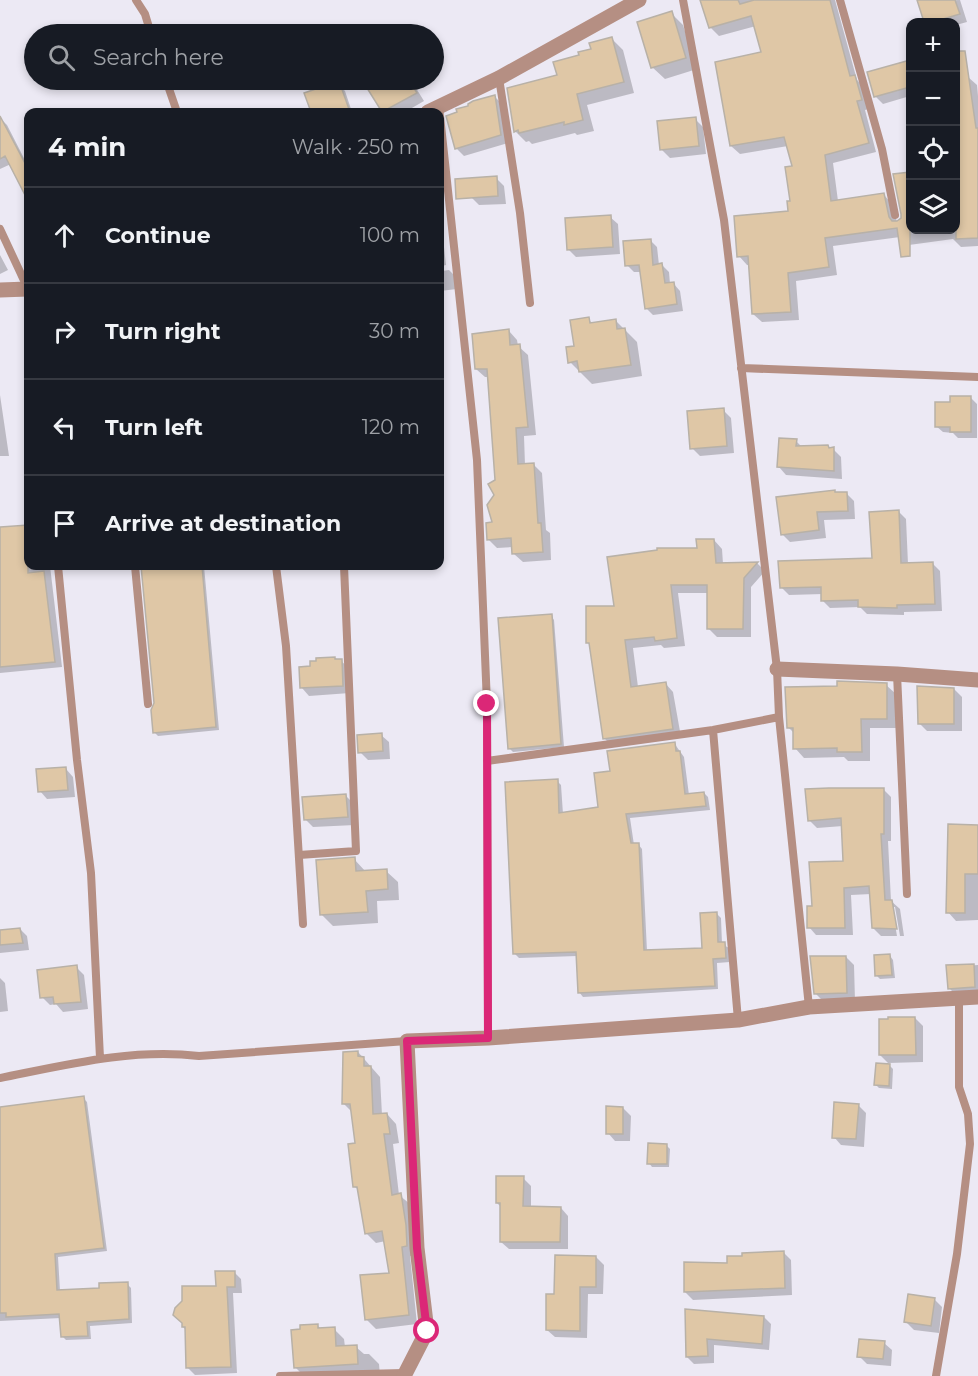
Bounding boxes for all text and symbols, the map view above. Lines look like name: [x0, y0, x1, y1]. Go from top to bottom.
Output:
map controls: [906, 18, 960, 234]
button: +: [906, 18, 960, 72]
search box: [24, 24, 444, 90]
icon: search: [45, 41, 78, 74]
text: Search here: [93, 44, 224, 71]
button: −: [906, 72, 960, 126]
button: locate: [906, 126, 960, 180]
text: 4 min: [48, 131, 126, 163]
text: Walk · 250 m: [292, 135, 420, 159]
button: layers: [906, 180, 960, 234]
icon: ahead: [48, 219, 81, 252]
text: Continue: [105, 222, 211, 249]
text: 100 m: [360, 223, 420, 247]
icon: right: [48, 315, 81, 348]
text: Turn right: [105, 318, 220, 345]
text: 30 m: [369, 319, 420, 343]
icon: left: [48, 411, 81, 444]
text: Turn left: [105, 414, 203, 441]
text: 120 m: [362, 415, 420, 439]
icon: arrive: [48, 507, 81, 540]
text: Arrive at destination: [105, 510, 341, 537]
route end: [473, 690, 499, 716]
route start: [413, 1317, 439, 1343]

